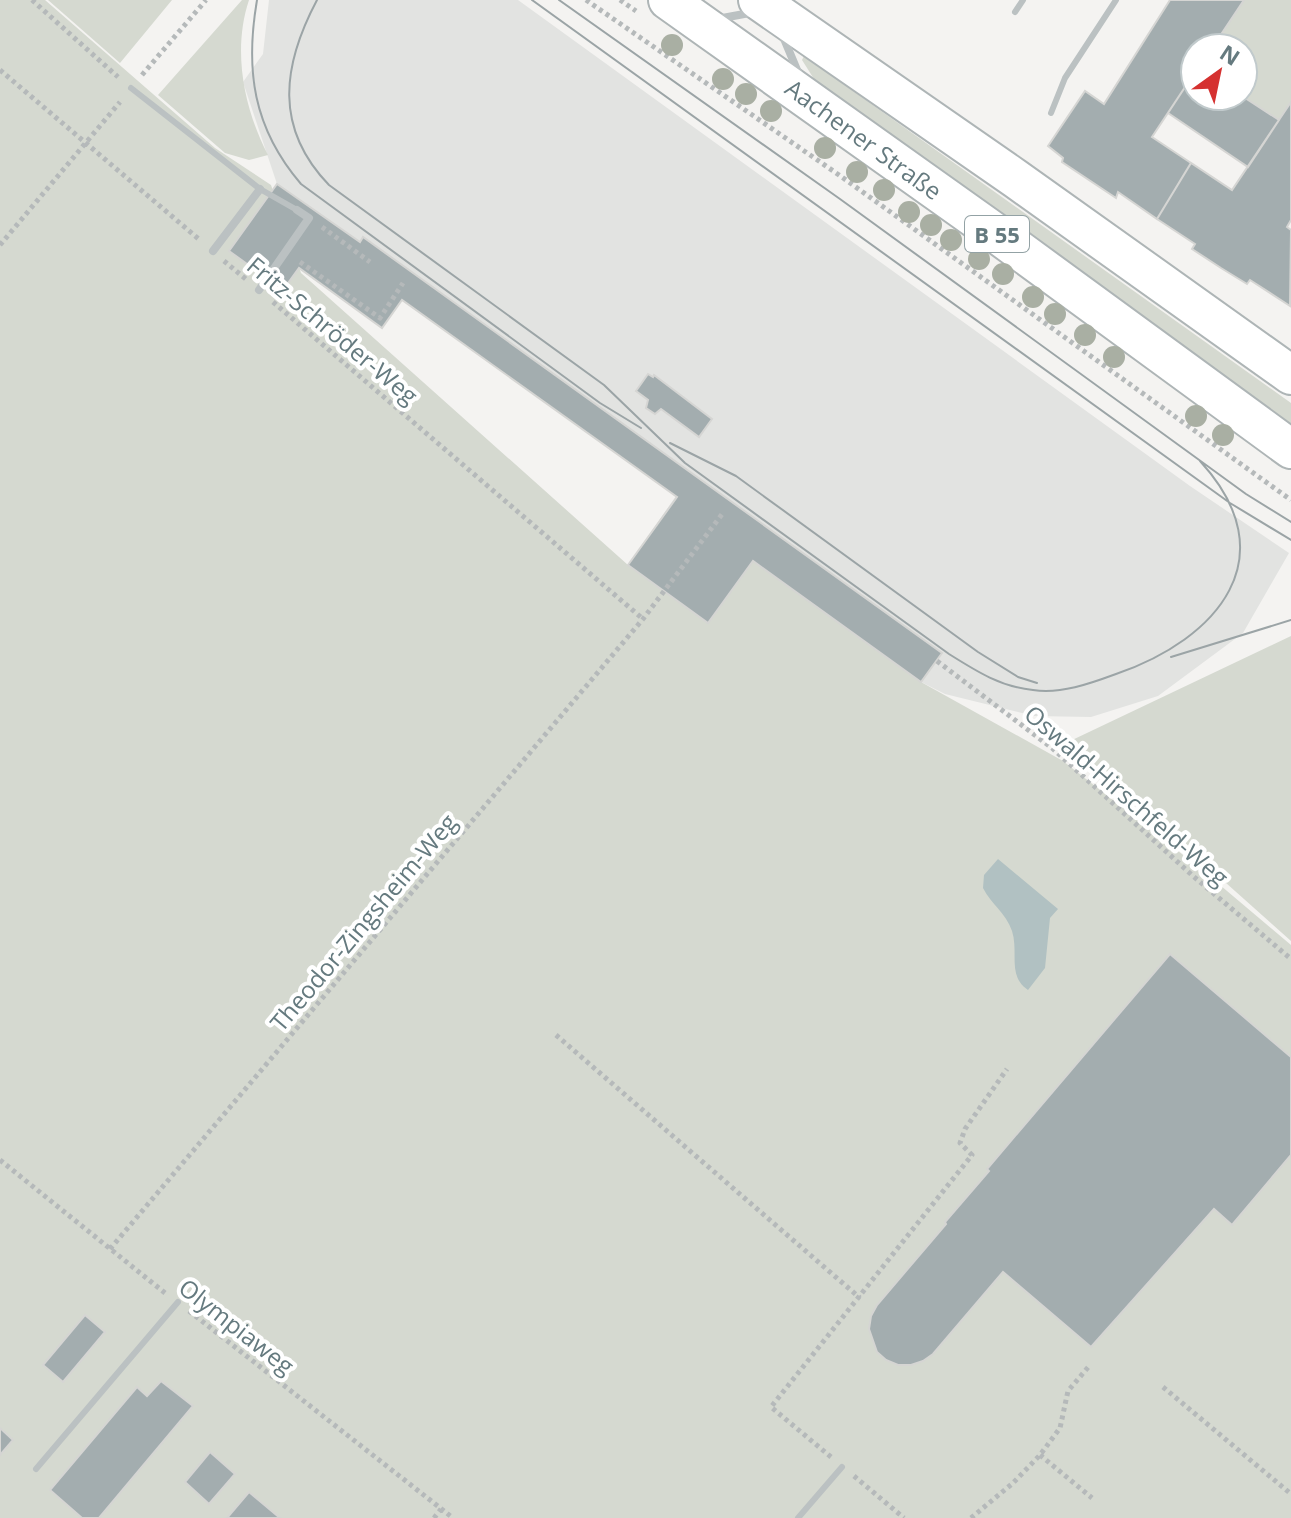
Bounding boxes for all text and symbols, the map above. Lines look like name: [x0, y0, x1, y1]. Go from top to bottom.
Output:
north arrow: [1179, 32, 1259, 112]
text: N: [1215, 37, 1246, 72]
street label: Aachener Straße: [779, 71, 949, 207]
road number: B 55: [965, 216, 1029, 252]
street label: Fritz-Schröder-Weg: [241, 249, 425, 411]
street label: Oswald-Hirschfeld-Weg: [1018, 697, 1236, 893]
street label: Theodor-Zingsheim-Weg: [262, 806, 464, 1038]
street label: Olympiaweg: [172, 1270, 302, 1382]

